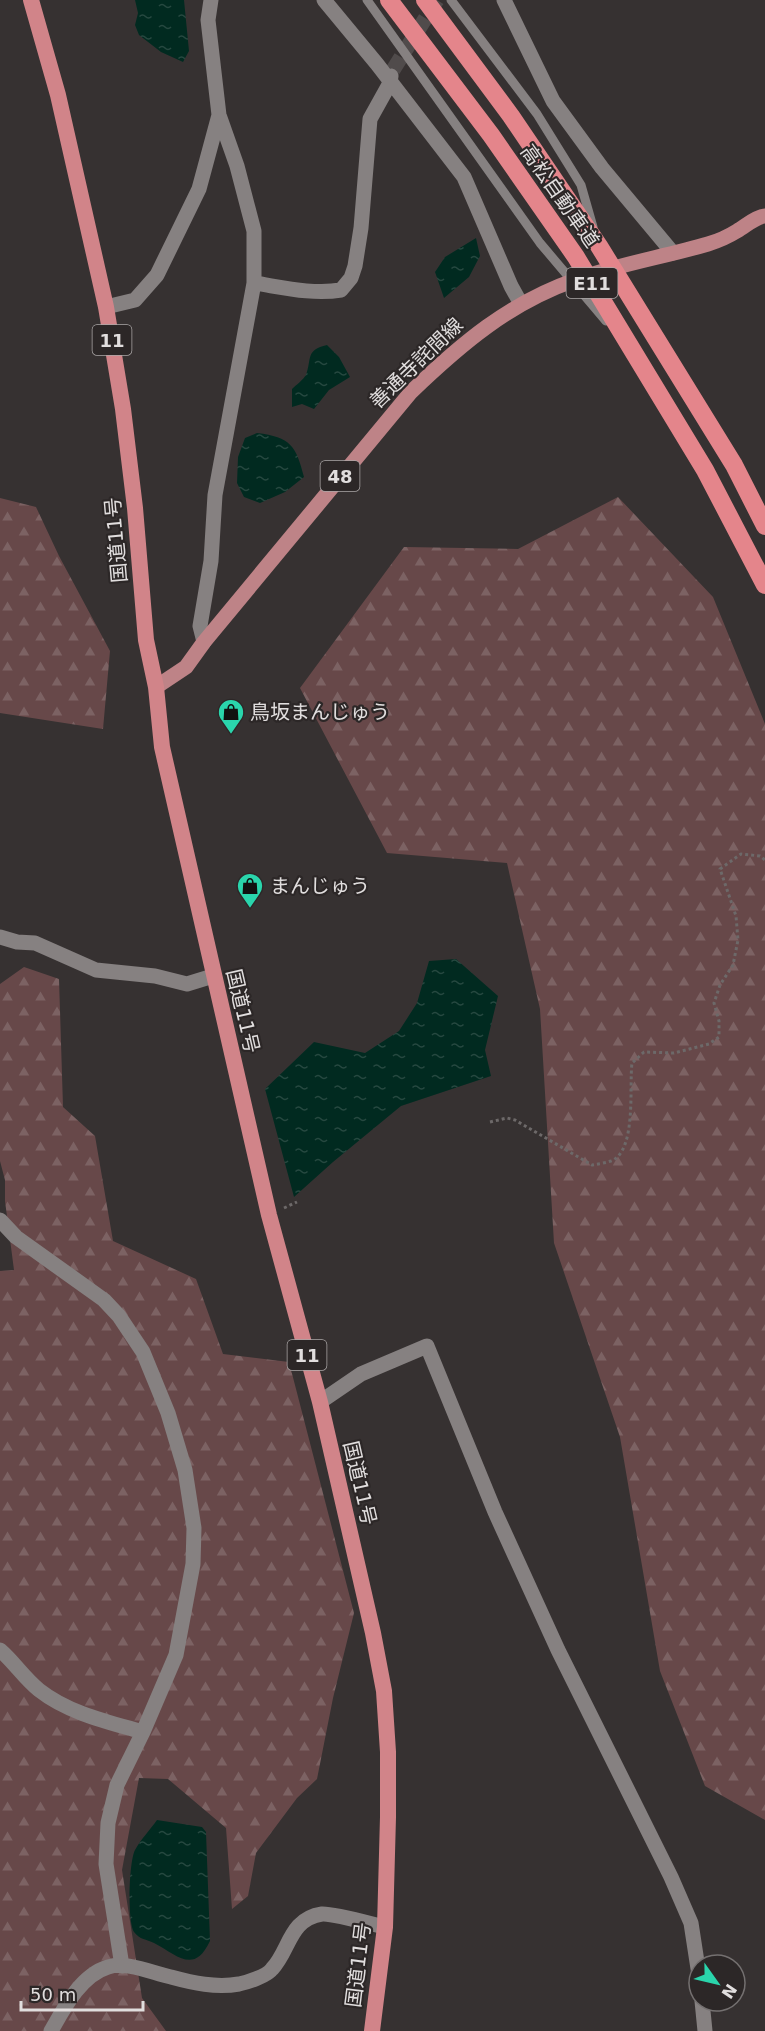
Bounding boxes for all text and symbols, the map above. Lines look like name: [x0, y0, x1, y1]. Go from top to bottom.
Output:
street label: 高松自動車道: [516, 140, 604, 252]
road number: E11: [566, 268, 618, 298]
street label: 善通寺詫間線: [365, 313, 467, 413]
road number: 11: [92, 325, 132, 355]
road number: 48: [320, 461, 360, 491]
street label: 国道11号: [100, 496, 132, 584]
shop icon: 鳥坂まんじゅう: [216, 697, 246, 735]
place label: 鳥坂まんじゅう: [250, 700, 390, 724]
shop icon: まんじゅう: [235, 871, 265, 909]
place label: まんじゅう: [270, 874, 370, 898]
street label: 国道11号: [222, 967, 264, 1055]
road number: 11: [288, 1340, 326, 1370]
street label: 国道11号: [339, 1439, 381, 1527]
street label: 国道11号: [341, 1921, 375, 2009]
north arrow: [687, 1953, 747, 2013]
scale bar: [21, 1974, 142, 2012]
text: N: [717, 1980, 741, 2002]
text: 50 m: [30, 1984, 76, 2005]

